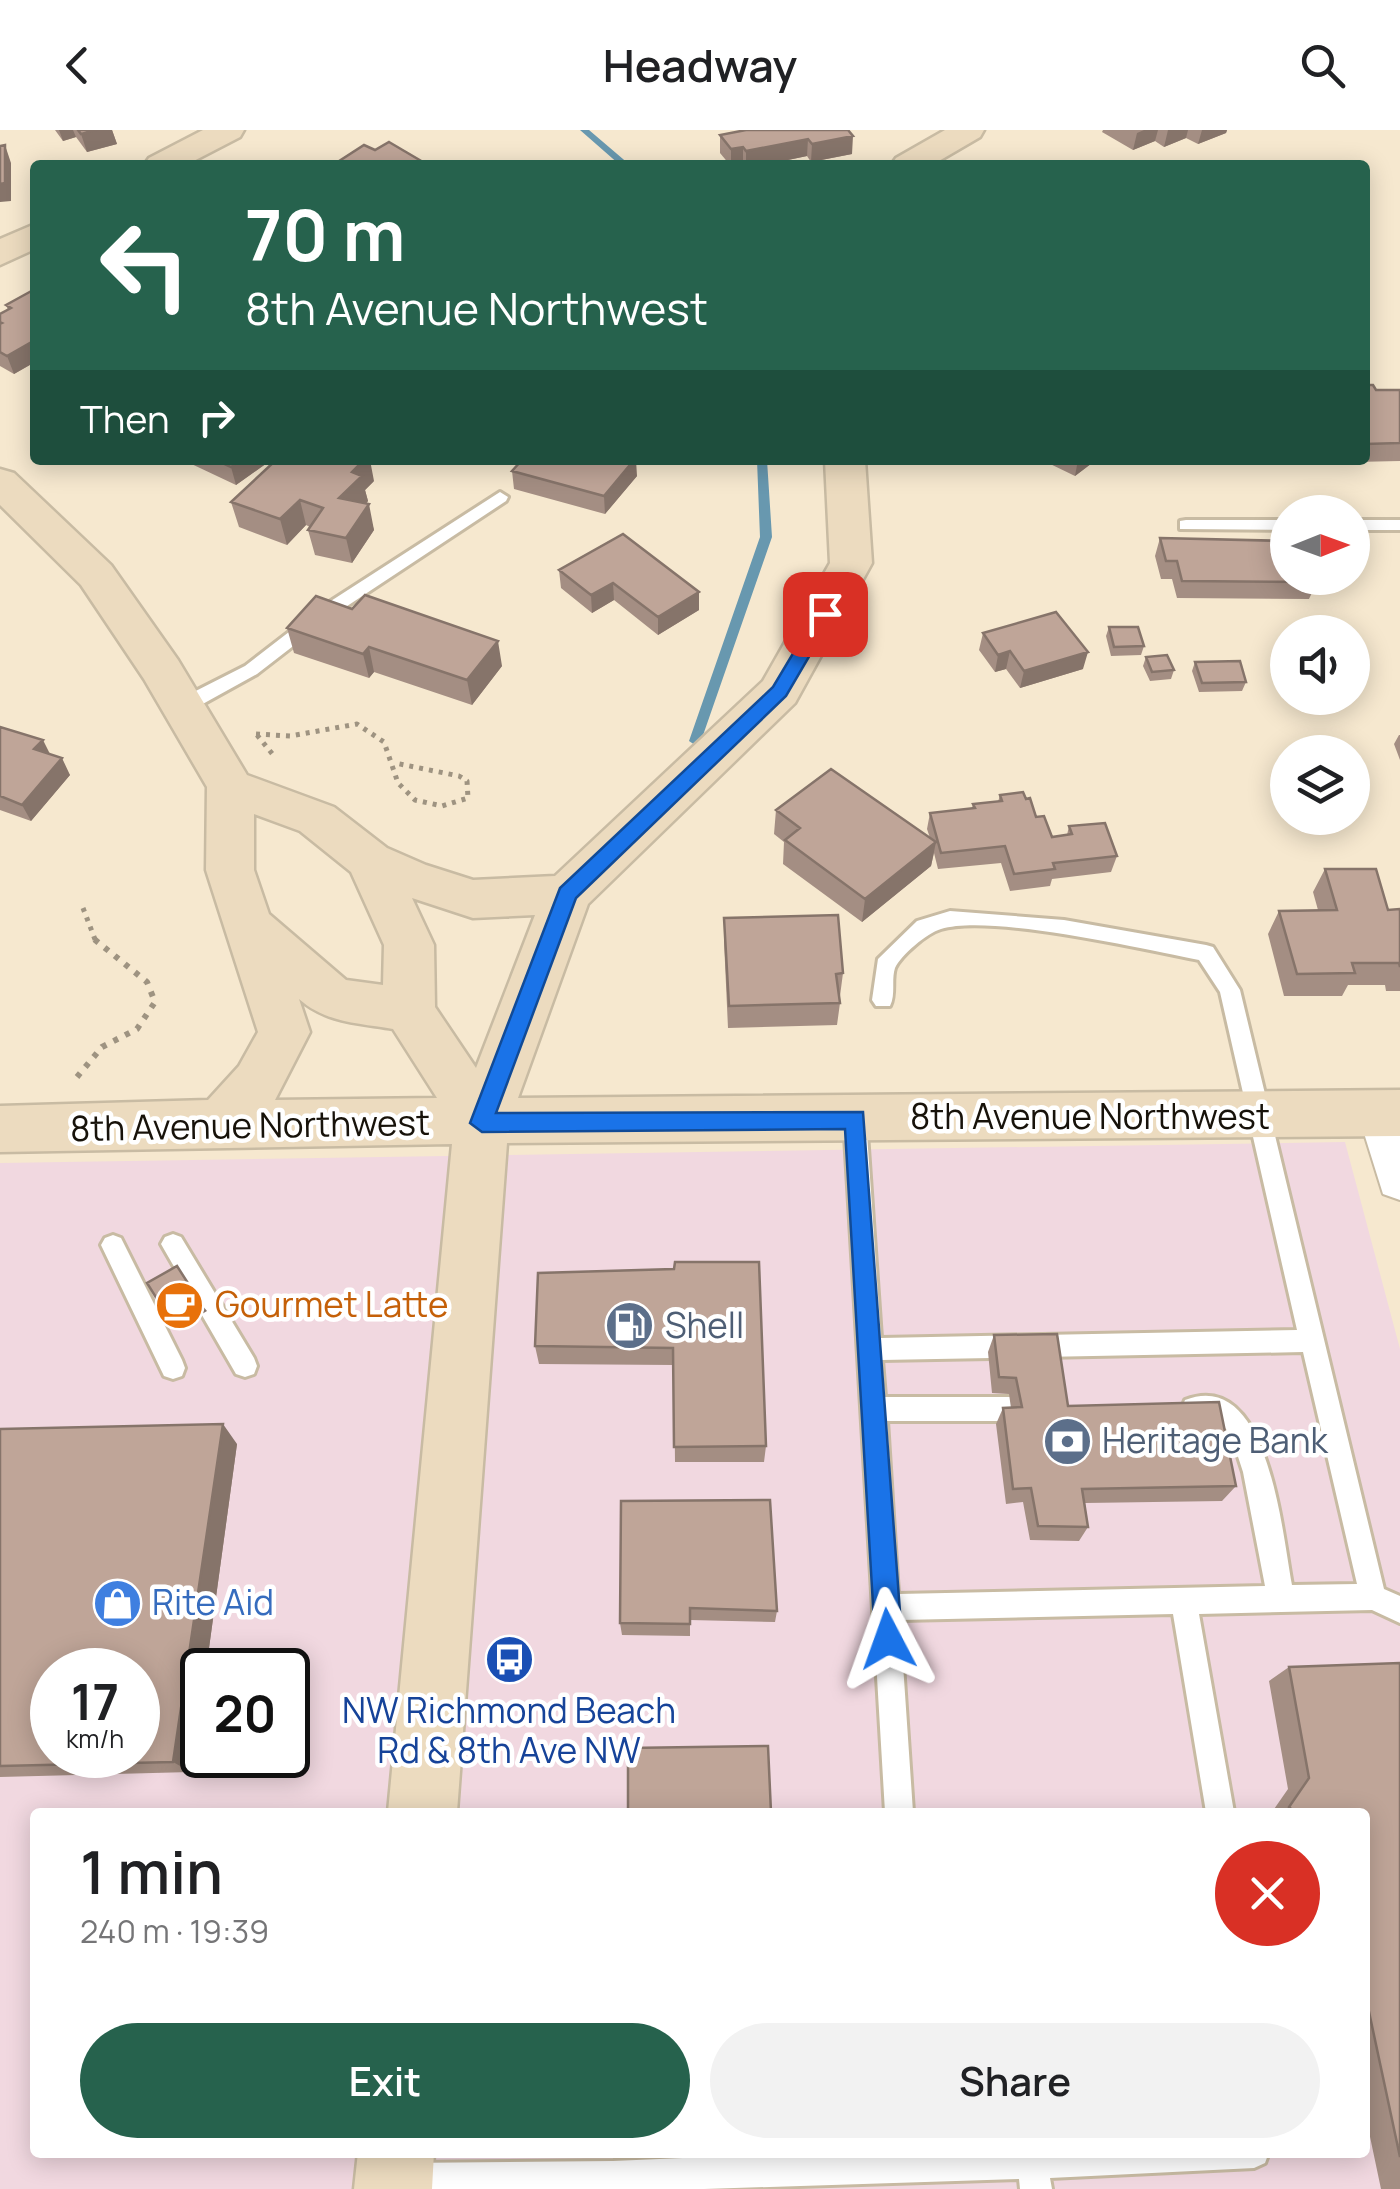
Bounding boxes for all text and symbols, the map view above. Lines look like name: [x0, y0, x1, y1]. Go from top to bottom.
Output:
text: Headway: [603, 34, 797, 96]
icon: back: [50, 38, 105, 93]
icon: search: [1295, 38, 1350, 93]
text: 70 m: [245, 186, 405, 282]
icon: left: [80, 200, 210, 330]
text: 8th Avenue Northwest: [245, 277, 708, 339]
icon: right: [189, 390, 244, 445]
text: Then: [80, 392, 169, 444]
north arrow: [1270, 495, 1370, 595]
map controls: [1270, 495, 1370, 835]
pin: [783, 572, 868, 657]
icon: arrive: [798, 587, 853, 642]
button: sound: [1270, 615, 1370, 715]
button: layers: [1270, 735, 1370, 835]
street label: 8th Avenue Northwest: [910, 1092, 1270, 1140]
street label: 8th Avenue Northwest: [70, 1098, 430, 1152]
cafe icon: Gourmet Latte: [154, 1279, 206, 1331]
place label: Gourmet Latte: [215, 1280, 449, 1328]
fuel station icon: Shell: [604, 1300, 656, 1352]
place label: Shell: [665, 1301, 744, 1349]
bank icon: Heritage Bank: [1041, 1415, 1093, 1467]
place label: Heritage Bank: [1102, 1416, 1330, 1464]
shop icon: Rite Aid: [91, 1577, 143, 1629]
place label: Rite Aid: [152, 1578, 274, 1626]
position arrow: [836, 1587, 940, 1691]
bus stop icon: NW Richmond Beach Rd & 8th Ave NW: [483, 1633, 535, 1685]
speed limit sign: 20: [180, 1648, 310, 1778]
text: 17: [71, 1667, 119, 1735]
place label: NW Richmond Beach Rd & 8th Ave NW: [342, 1686, 676, 1774]
text: km/h: [66, 1721, 124, 1756]
text: 1 min: [80, 1830, 223, 1912]
button: close: [1215, 1841, 1320, 1946]
text: 240 m · 19:39: [80, 1909, 269, 1953]
button: Exit: [80, 2023, 690, 2138]
button: Share: [710, 2023, 1320, 2138]

